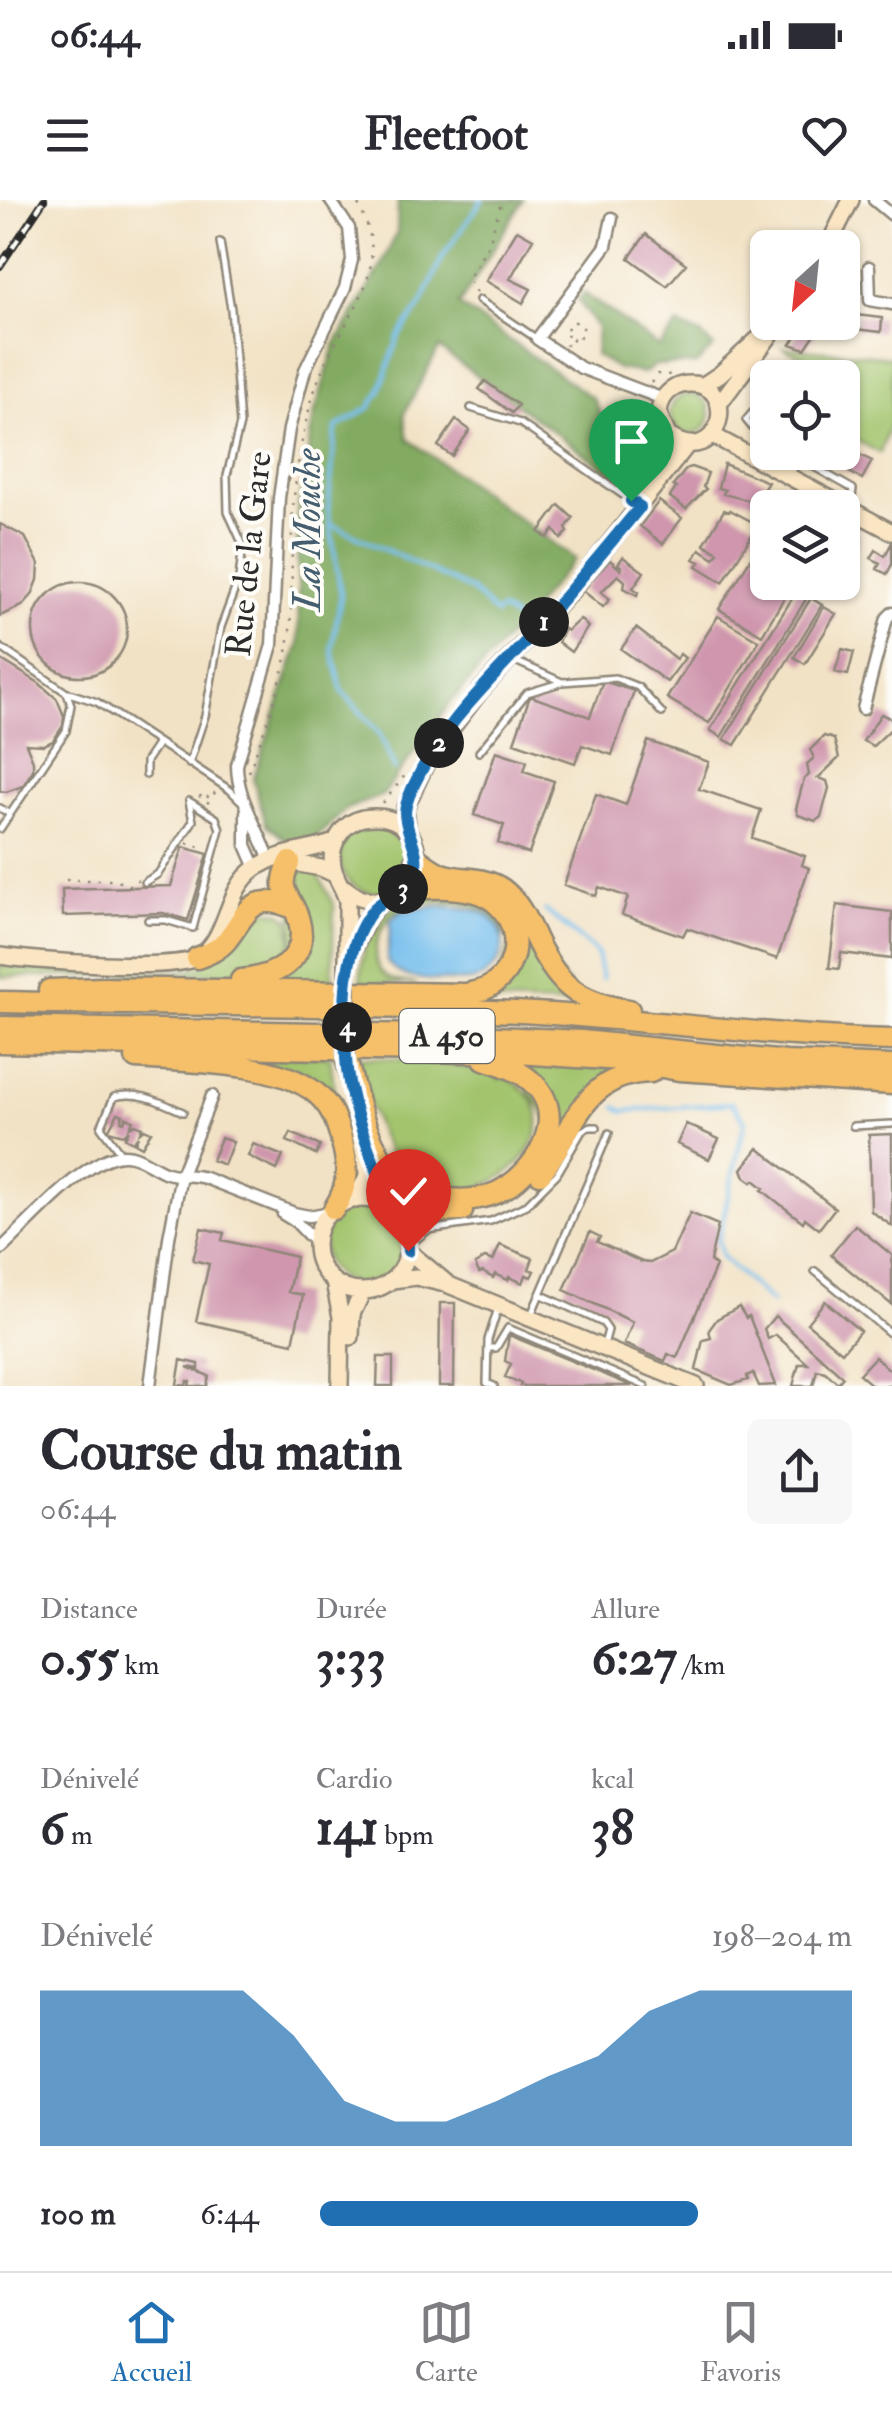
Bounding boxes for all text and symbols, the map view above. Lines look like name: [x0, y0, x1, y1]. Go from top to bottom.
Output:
text: 06:44: [50, 11, 139, 59]
text: Fleetfoot: [364, 107, 528, 163]
icon: menu: [40, 108, 95, 163]
icon: heart: [797, 108, 852, 163]
north arrow: [750, 230, 860, 340]
map controls: [750, 230, 860, 600]
button: locate: [750, 360, 860, 470]
pin: [589, 399, 674, 502]
icon: arrive: [604, 414, 659, 469]
water label: La Mouche: [284, 448, 332, 613]
street label: Rue de la Gare: [216, 449, 282, 659]
button: layers: [750, 490, 860, 600]
pin: 1: [519, 597, 569, 647]
text: 1: [539, 604, 549, 639]
pin: 2: [414, 718, 464, 768]
text: 2: [432, 725, 446, 760]
pin: 3: [378, 864, 428, 914]
text: 3: [398, 871, 408, 906]
pin: 4: [322, 1002, 372, 1052]
text: 4: [339, 1009, 355, 1044]
road number: A 450: [400, 1009, 494, 1063]
pin: [366, 1149, 451, 1252]
icon: check: [381, 1164, 436, 1219]
text: Course du matin: [40, 1417, 402, 1486]
button: share: [747, 1419, 852, 1524]
text: 06:44: [40, 1489, 115, 1529]
text: Distance: [40, 1592, 138, 1627]
text: Durée: [316, 1592, 387, 1627]
text: Allure: [591, 1592, 660, 1627]
text: 0.55: [40, 1627, 119, 1690]
text: 3:33: [316, 1627, 386, 1690]
text: 6:27: [591, 1627, 677, 1690]
text: km: [119, 1648, 159, 1683]
text: /km: [677, 1648, 725, 1683]
text: Dénivelé: [40, 1762, 139, 1797]
text: Cardio: [316, 1762, 392, 1797]
text: kcal: [591, 1762, 634, 1797]
text: 6: [40, 1797, 65, 1860]
text: 141: [316, 1797, 378, 1860]
text: 38: [591, 1797, 634, 1860]
text: m: [65, 1818, 93, 1853]
text: bpm: [378, 1818, 434, 1853]
text: Dénivelé: [40, 1916, 153, 1956]
text: 198–204 m: [712, 1916, 852, 1956]
text: 100 m: [40, 2194, 116, 2234]
text: 6:44: [200, 2194, 259, 2234]
tab: Accueil: [111, 2295, 192, 2390]
tab: Carte: [415, 2295, 478, 2390]
tab: Favoris: [700, 2295, 781, 2390]

